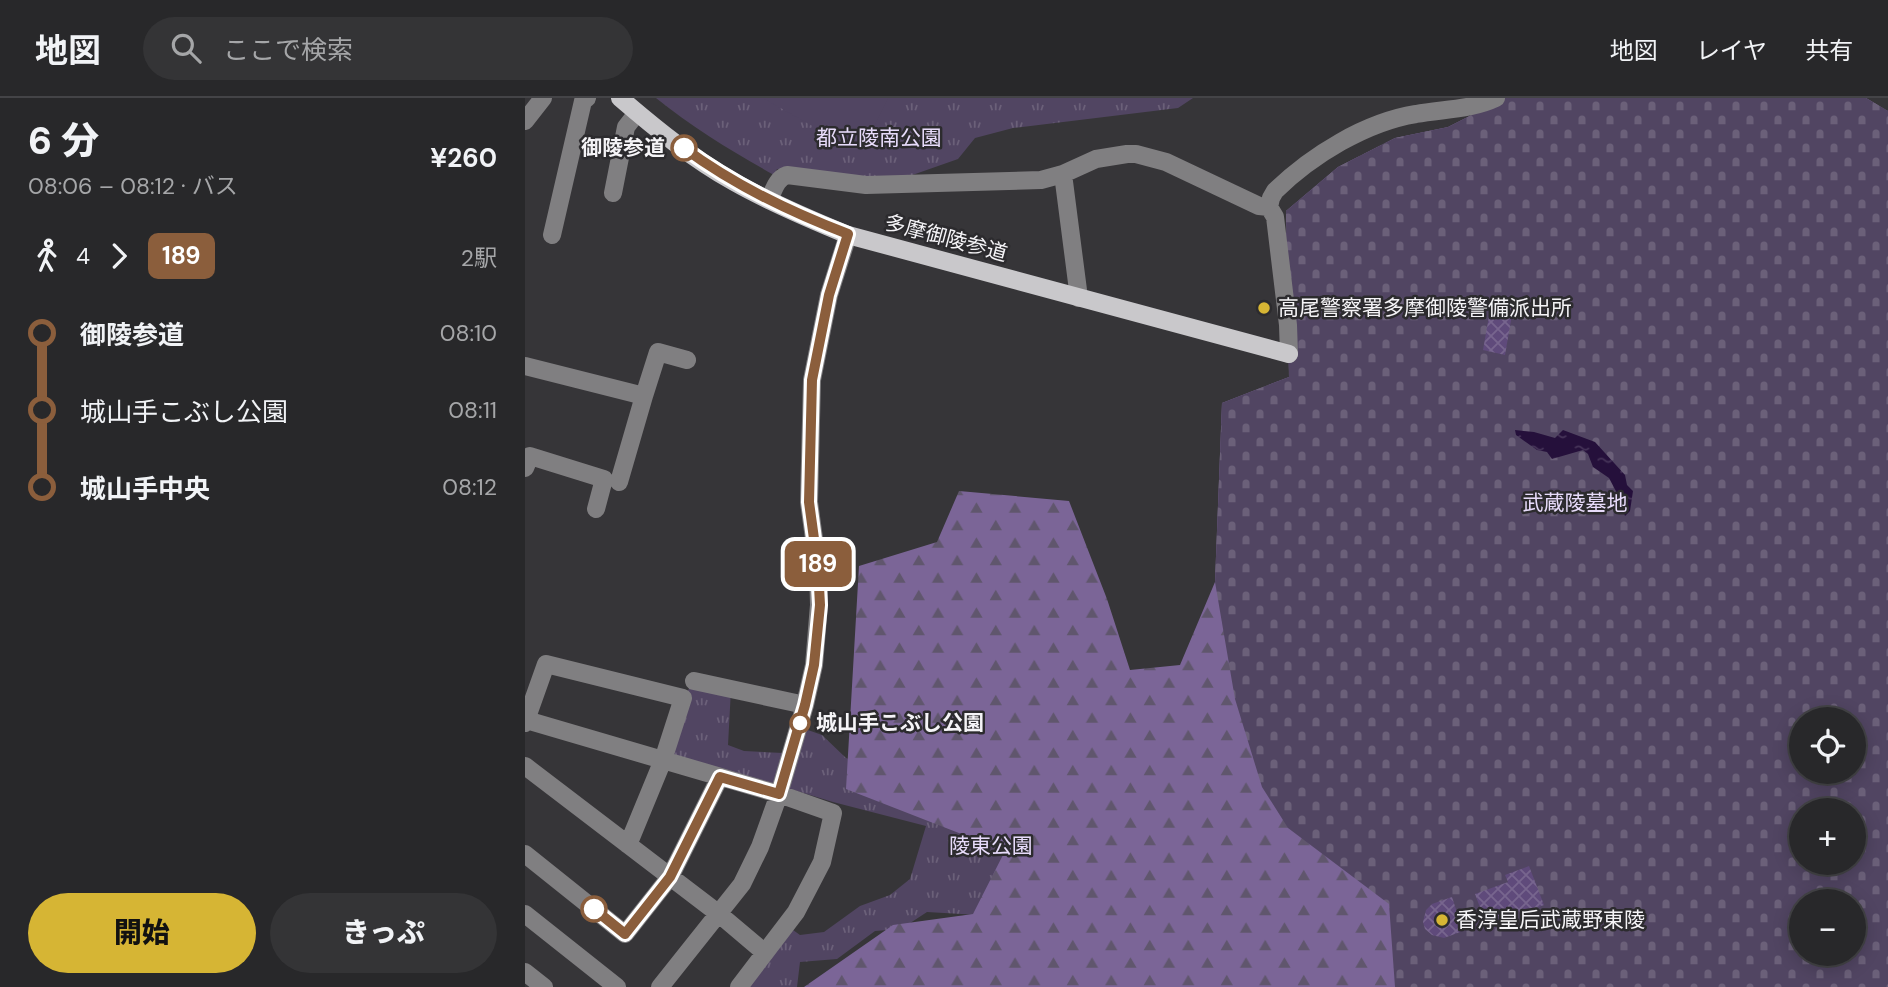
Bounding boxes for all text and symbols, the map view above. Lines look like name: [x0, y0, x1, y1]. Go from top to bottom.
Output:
search box: [143, 17, 633, 80]
text: 地図: [35, 29, 101, 72]
icon: search: [167, 29, 205, 67]
text: ここで検索: [223, 33, 353, 67]
text: 地図: [1610, 35, 1658, 66]
text: レイヤ: [1696, 35, 1767, 66]
text: 共有: [1805, 35, 1853, 66]
text: 6 分: [28, 116, 99, 166]
park label: 都立陵南公園: [816, 124, 942, 152]
place label: 御陵参道: [581, 134, 665, 162]
marker: 御陵参道: [671, 135, 697, 161]
text: ¥260: [430, 141, 497, 175]
text: 08:06 – 08:12 · バス: [28, 171, 238, 201]
street label: 多摩御陵参道: [882, 208, 1010, 268]
icon: walk: [28, 237, 66, 275]
icon: forward: [100, 237, 138, 275]
text: 189: [162, 240, 201, 271]
text: 4: [76, 241, 90, 271]
text: 2駅: [461, 243, 497, 273]
place label: 高尾警察署多摩御陵警備派出所: [1278, 294, 1572, 322]
marker: 高尾警察署多摩御陵警備派出所: [1256, 300, 1272, 316]
text: 御陵参道: [80, 318, 184, 352]
text: 08:10: [440, 318, 497, 348]
text: 城山手こぶし公園: [80, 395, 288, 429]
text: 08:11: [448, 395, 497, 425]
text: 城山手中央: [80, 472, 210, 506]
text: 08:12: [442, 472, 497, 502]
park label: 武蔵陵墓地: [1523, 489, 1628, 517]
line badge: 189: [778, 541, 858, 587]
text: 189: [799, 548, 837, 579]
map controls: [1789, 707, 1866, 966]
button: locate: [1789, 707, 1866, 784]
place label: 城山手こぶし公園: [816, 709, 984, 737]
marker: 城山手こぶし公園: [790, 713, 810, 733]
button: +: [1789, 798, 1866, 875]
park label: 陵東公園: [949, 832, 1033, 860]
button: −: [1789, 889, 1866, 966]
button: 開始: [28, 893, 256, 973]
button: きっぷ: [270, 893, 497, 973]
unlabelled marker: [581, 896, 607, 922]
place label: 香淳皇后武蔵野東陵: [1456, 906, 1645, 934]
marker: 香淳皇后武蔵野東陵: [1434, 912, 1450, 928]

